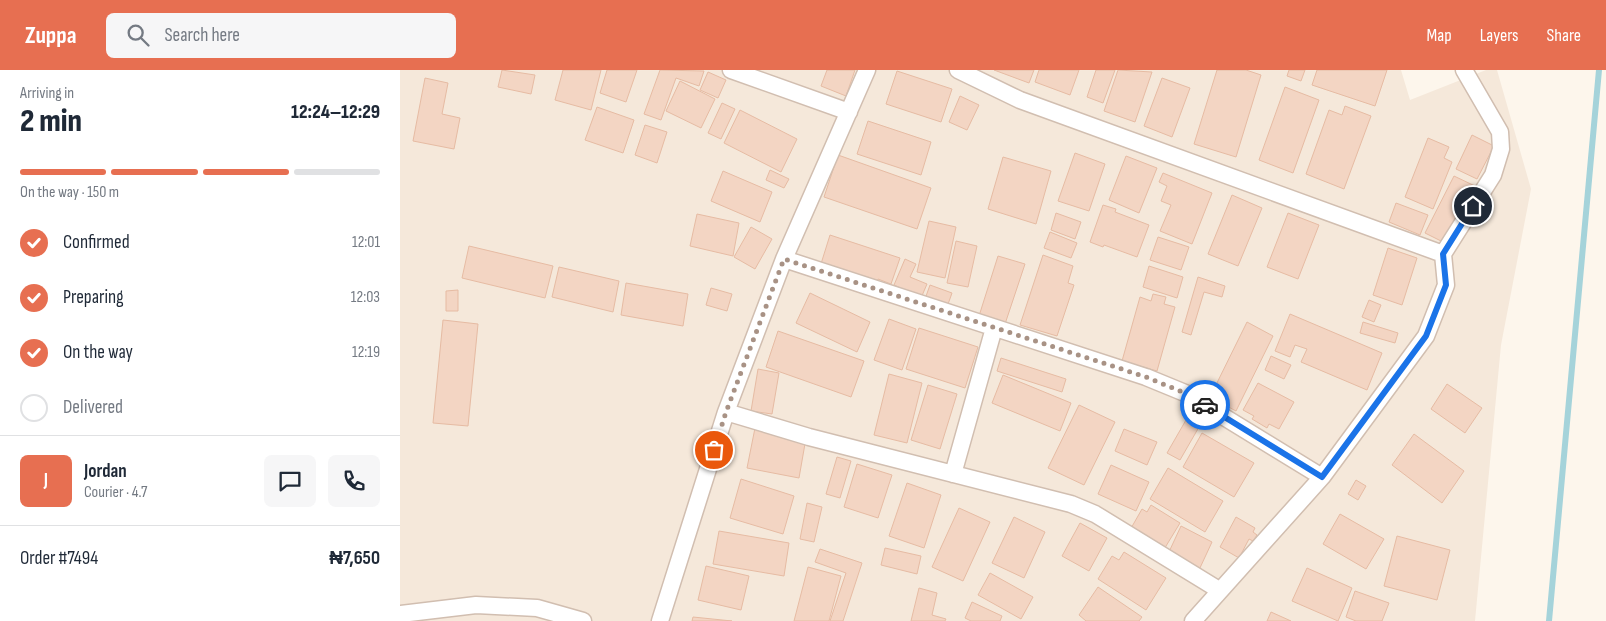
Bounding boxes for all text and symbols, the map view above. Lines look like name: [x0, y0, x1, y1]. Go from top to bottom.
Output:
search box: [106, 13, 456, 58]
text: Zuppa: [25, 21, 76, 50]
icon: search: [124, 21, 152, 49]
text: Search here: [164, 24, 240, 47]
text: Map: [1427, 25, 1452, 46]
text: Layers: [1480, 25, 1519, 46]
text: Share: [1547, 25, 1581, 46]
text: Arriving in: [20, 84, 74, 103]
text: 12:24–12:29: [291, 101, 380, 124]
text: 2 min: [20, 102, 82, 141]
text: On the way · 150 m: [20, 183, 119, 202]
pin: [1452, 185, 1494, 227]
icon: home: [1459, 192, 1487, 220]
icon: check: [20, 229, 48, 257]
text: Confirmed: [63, 231, 130, 254]
text: 12:01: [352, 233, 380, 252]
icon: check: [20, 284, 48, 312]
text: Preparing: [63, 286, 124, 309]
text: 12:03: [351, 288, 380, 307]
icon: check: [20, 339, 48, 367]
text: On the way: [63, 341, 133, 364]
text: 12:19: [352, 343, 380, 362]
courier: [1180, 380, 1230, 430]
icon: car: [1191, 391, 1219, 419]
text: Delivered: [63, 396, 123, 419]
pin: [693, 429, 735, 471]
icon: bag: [700, 436, 728, 464]
button: chat: [264, 455, 316, 507]
button: phone: [328, 455, 380, 507]
text: Jordan: [84, 460, 127, 483]
text: J: [44, 469, 48, 492]
text: Courier · 4.7: [84, 483, 147, 502]
text: Order #7494: [20, 547, 98, 570]
text: ₦7,650: [329, 547, 380, 570]

